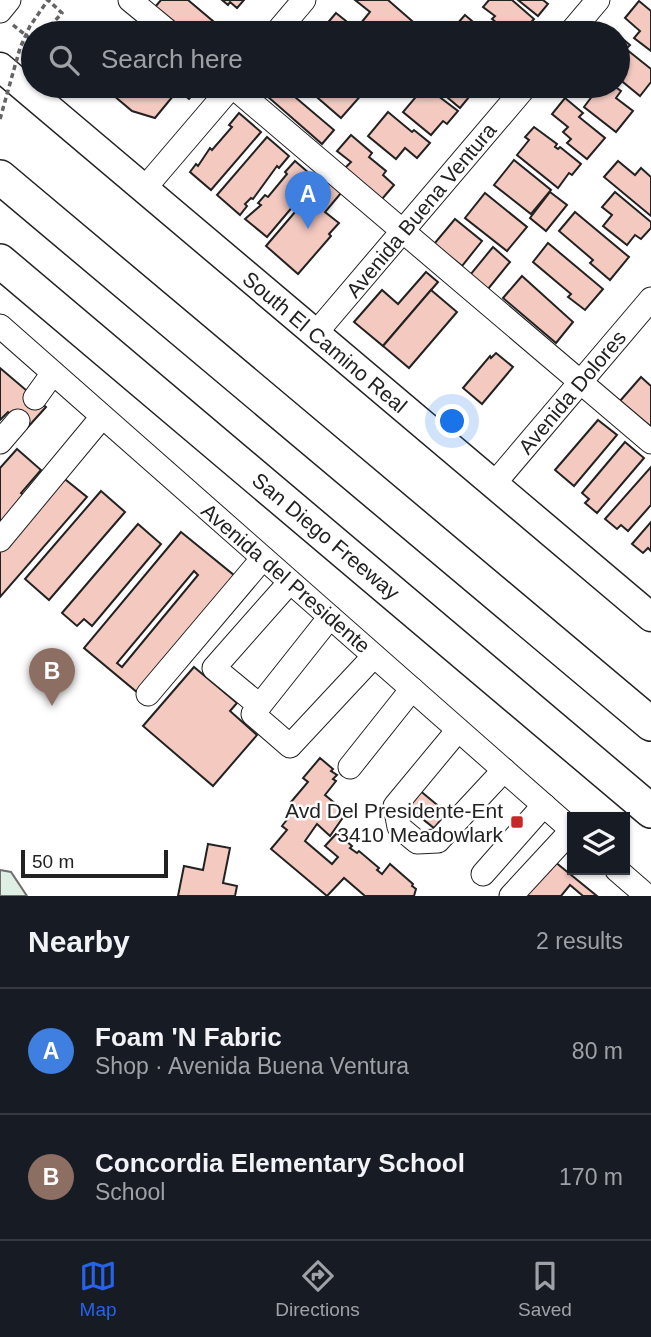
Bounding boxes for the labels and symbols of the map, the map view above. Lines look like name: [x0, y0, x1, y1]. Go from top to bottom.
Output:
street label: Avenida Buena Ventura: [341, 118, 501, 302]
pin: A: [285, 171, 331, 229]
street label: South El Camino Real: [238, 267, 412, 417]
street label: Avenida Dolores: [514, 326, 630, 458]
your location: [435, 404, 469, 438]
street label: San Diego Freeway: [248, 468, 404, 604]
street label: Avenida del Presidente: [197, 499, 375, 657]
pin: B: [29, 648, 75, 706]
place label: Avd Del Presidente-Ent 3410 Meadowlark: [285, 799, 503, 846]
marker: Avd Del Presidente-Ent 3410 Meadowlark: [509, 814, 525, 830]
scale bar: [21, 847, 168, 879]

